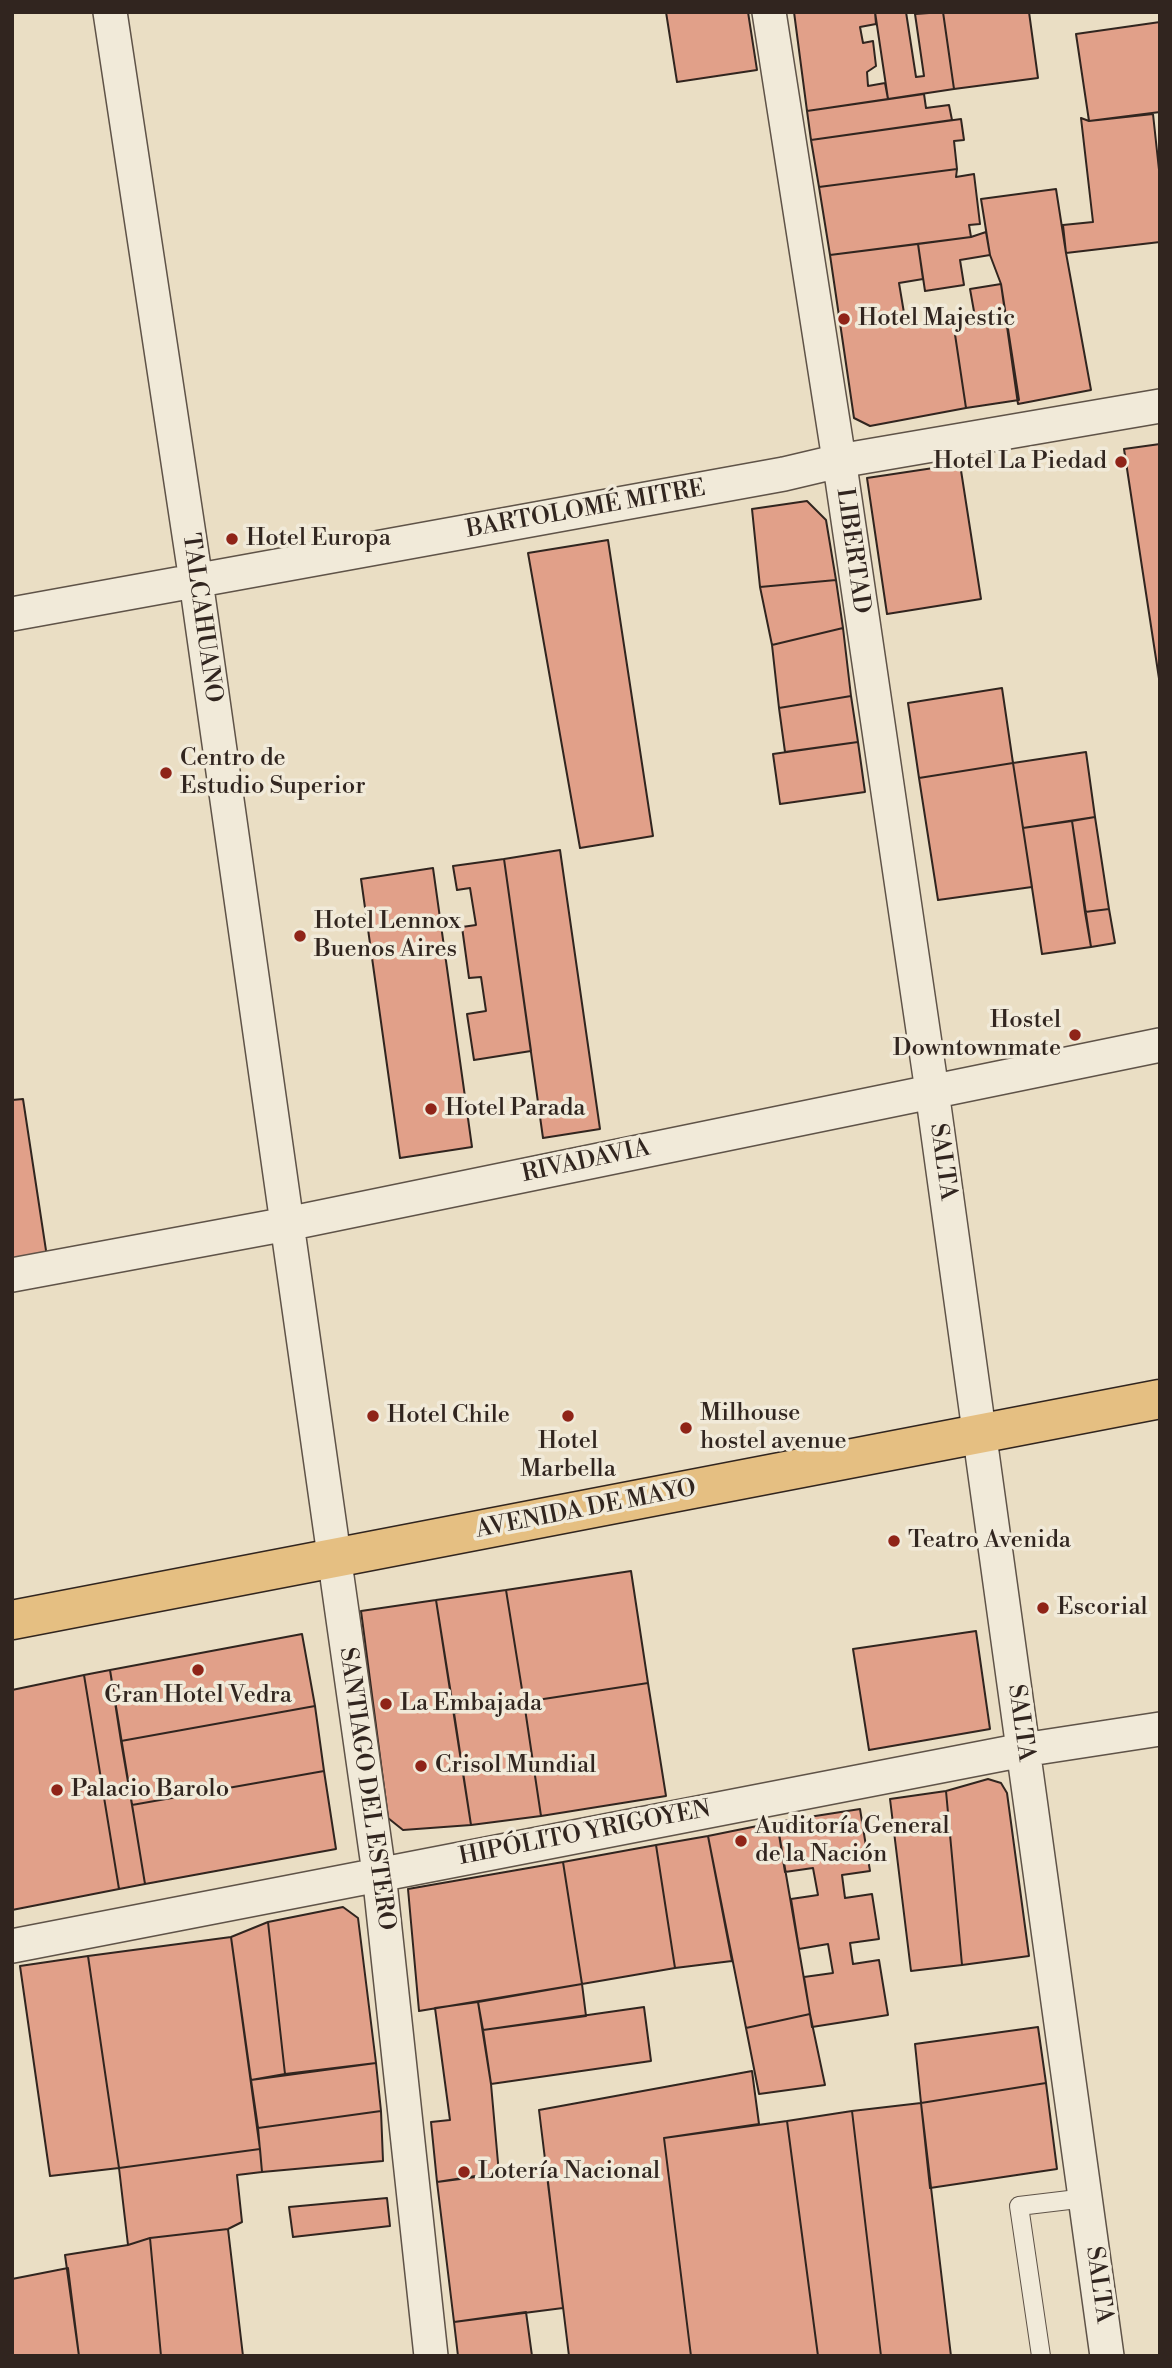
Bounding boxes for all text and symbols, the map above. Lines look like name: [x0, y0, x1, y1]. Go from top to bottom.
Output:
place label: Hotel Majestic: [858, 305, 1015, 333]
marker: Hotel Majestic: [836, 311, 852, 327]
place label: Hotel La Piedad: [933, 448, 1107, 476]
marker: Hotel La Piedad: [1113, 454, 1129, 470]
street label: BARTOLOMÉ MITRE: [464, 475, 708, 545]
street label: LIBERTAD: [829, 486, 875, 616]
place label: Hotel Europa: [246, 525, 391, 553]
street label: TALCAHUANO: [175, 531, 227, 705]
marker: Hotel Europa: [224, 531, 240, 547]
place label: Centro de Estudio Superior: [180, 745, 366, 801]
marker: Centro de Estudio Superior: [158, 765, 174, 781]
place label: Hotel Lennox Buenos Aires: [314, 908, 461, 964]
marker: Hotel Lennox Buenos Aires: [292, 928, 308, 944]
place label: Hostel Downtownmate: [893, 1007, 1061, 1063]
marker: Hostel Downtownmate: [1067, 1027, 1083, 1043]
place label: Hotel Parada: [445, 1095, 585, 1123]
marker: Hotel Parada: [423, 1101, 439, 1117]
street label: SALTA: [922, 1122, 962, 1202]
street label: RIVADAVIA: [519, 1134, 653, 1190]
place label: Milhouse hostel avenue: [700, 1400, 847, 1456]
place label: Hotel Chile: [387, 1402, 510, 1430]
marker: Hotel Chile: [365, 1408, 381, 1424]
marker: Hotel Marbella: [560, 1408, 576, 1424]
marker: Milhouse hostel avenue: [678, 1420, 694, 1436]
place label: Hotel Marbella: [520, 1428, 616, 1484]
street label: AVENIDA DE MAYO: [473, 1475, 699, 1545]
place label: Teatro Avenida: [908, 1527, 1071, 1555]
marker: Teatro Avenida: [886, 1533, 902, 1549]
place label: Escorial: [1057, 1594, 1148, 1622]
marker: Escorial: [1035, 1600, 1051, 1616]
street label: SANTIAGO DEL ESTERO: [332, 1646, 400, 1932]
marker: Gran Hotel Vedra: [190, 1662, 206, 1678]
place label: Gran Hotel Vedra: [104, 1682, 292, 1710]
street label: SALTA: [1000, 1683, 1040, 1763]
place label: La Embajada: [400, 1690, 542, 1718]
marker: La Embajada: [378, 1696, 394, 1712]
place label: Crisol Mundial: [435, 1752, 596, 1780]
marker: Crisol Mundial: [413, 1758, 429, 1774]
place label: Palacio Barolo: [71, 1776, 229, 1804]
marker: Palacio Barolo: [49, 1782, 65, 1798]
street label: HIPÓLITO YRIGOYEN: [457, 1795, 713, 1873]
place label: Auditoría General de la Nación: [755, 1813, 950, 1869]
marker: Auditoría General de la Nación: [733, 1833, 749, 1849]
place label: Lotería Nacional: [478, 2158, 660, 2186]
marker: Lotería Nacional: [456, 2164, 472, 2180]
street label: SALTA: [1078, 2245, 1118, 2325]

